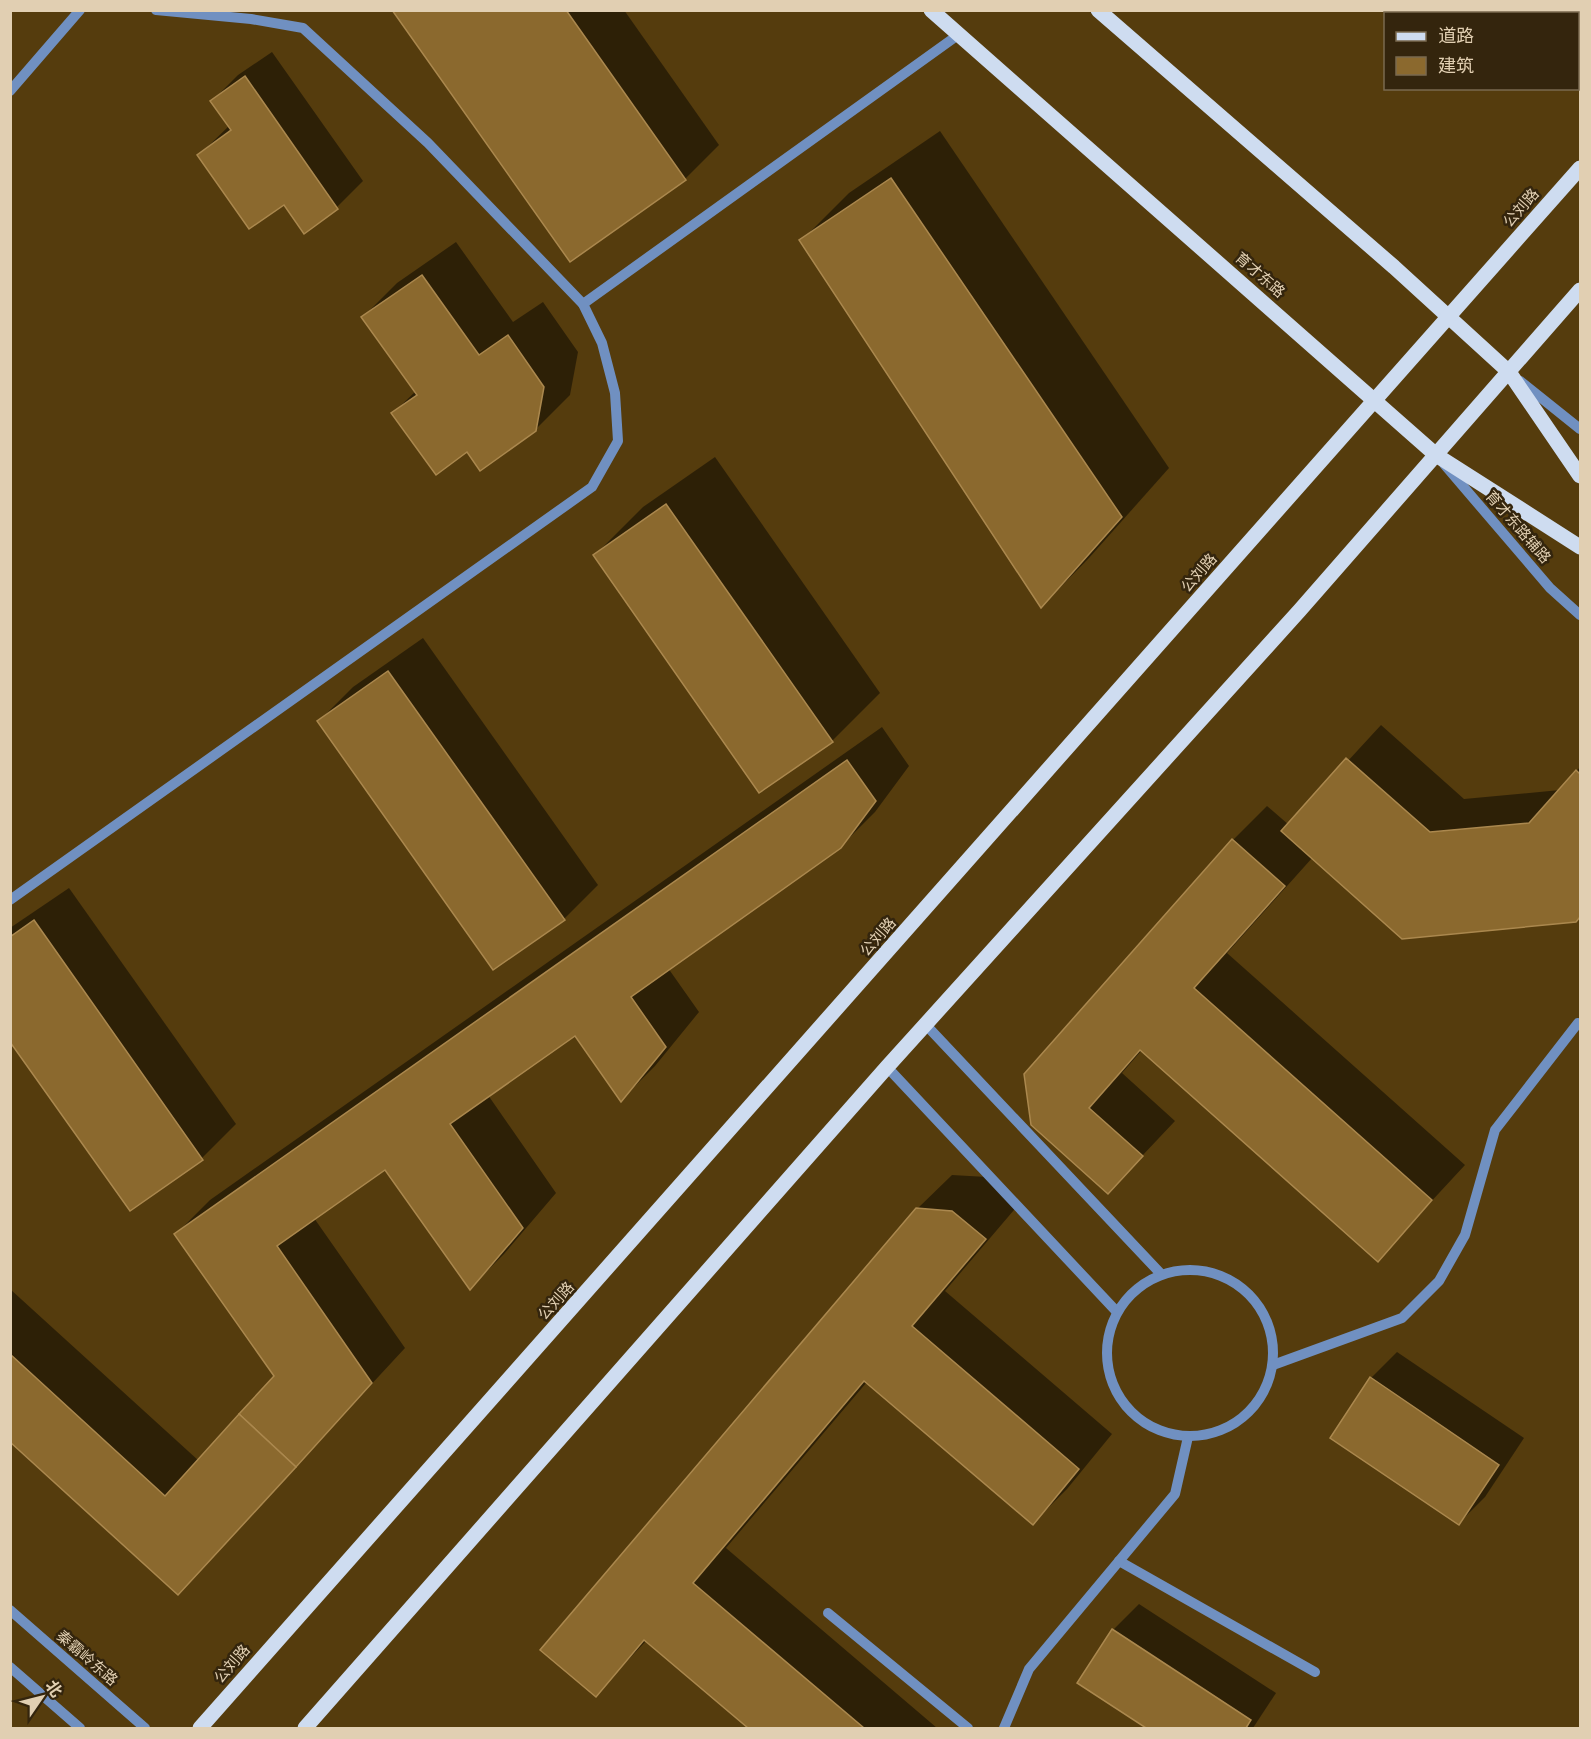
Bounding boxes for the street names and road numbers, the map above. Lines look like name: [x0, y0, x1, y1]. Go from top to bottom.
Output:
street label: 公刘路: [1499, 185, 1543, 231]
street label: 育才东路: [1231, 249, 1289, 301]
street label: 育才东路辅路: [1482, 487, 1554, 567]
street label: 公刘路: [1177, 550, 1221, 596]
street label: 公刘路: [856, 914, 900, 960]
street label: 公刘路: [534, 1278, 578, 1324]
street label: 秦霸岭东路: [53, 1627, 121, 1689]
street label: 公刘路: [210, 1641, 254, 1687]

